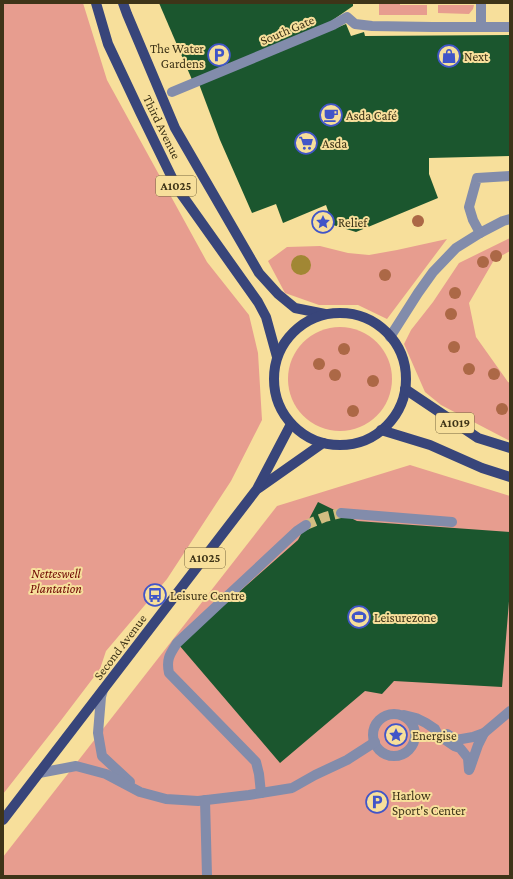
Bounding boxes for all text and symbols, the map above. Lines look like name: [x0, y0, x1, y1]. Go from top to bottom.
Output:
street label: South Gate: [258, 12, 317, 48]
place label: The Water Gardens: [150, 41, 204, 71]
parking icon: The Water Gardens: [206, 42, 232, 68]
shop icon: Next: [436, 43, 462, 69]
place label: Next: [464, 49, 489, 64]
street label: Third Avenue: [140, 93, 184, 162]
cafe icon: Asda Café: [318, 102, 344, 128]
place label: Asda Café: [346, 108, 397, 123]
supermarket icon: Asda: [293, 130, 319, 156]
place label: Asda: [322, 136, 347, 151]
road number: A1025: [156, 176, 196, 196]
place icon: Relief: [310, 209, 336, 235]
place label: Relief: [338, 215, 368, 230]
road number: A1019: [436, 413, 474, 433]
road number: A1025: [185, 548, 225, 568]
park label: Netteswell Plantation: [30, 566, 82, 596]
bus stop icon: Leisure Centre: [142, 582, 168, 608]
place label: Leisure Centre: [170, 588, 245, 603]
sports icon: Leisurezone: [346, 604, 372, 630]
place label: Leisurezone: [374, 610, 437, 625]
street label: Second Avenue: [90, 611, 150, 683]
place icon: Energise: [383, 722, 409, 748]
place label: Energise: [412, 728, 457, 743]
place label: Harlow Sport's Center: [392, 788, 466, 818]
parking icon: Harlow Sport's Center: [364, 789, 390, 815]

